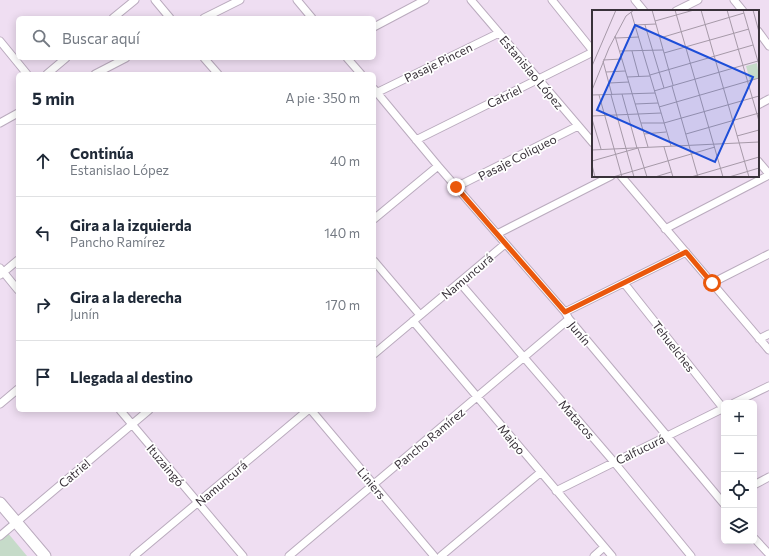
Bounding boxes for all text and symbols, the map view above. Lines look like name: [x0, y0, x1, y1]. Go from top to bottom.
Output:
inset map: [592, 10, 759, 177]
search box: [16, 16, 376, 60]
icon: search: [30, 27, 52, 49]
text: Buscar aquí: [62, 29, 140, 47]
street label: Estanislao López: [497, 33, 567, 112]
street label: Pasaje Pincen: [402, 40, 474, 84]
street label: Catriel: [484, 82, 524, 110]
text: 5 min: [32, 88, 75, 109]
text: A pie · 350 m: [285, 90, 360, 106]
street label: Pasaje Coliqueo: [476, 131, 558, 183]
text: Continúa: [70, 144, 134, 162]
icon: ahead: [32, 150, 54, 172]
text: 40 m: [330, 153, 360, 169]
text: Estanislao López: [70, 162, 169, 178]
route end: [447, 178, 465, 196]
text: Gira a la izquierda: [70, 216, 192, 234]
icon: left: [32, 222, 54, 244]
text: 140 m: [324, 225, 360, 241]
text: Pancho Ramírez: [70, 234, 165, 250]
street label: Namuncurá: [438, 250, 496, 302]
route start: [703, 274, 721, 292]
text: Gira a la derecha: [70, 288, 182, 306]
icon: right: [32, 294, 54, 316]
text: 170 m: [325, 297, 360, 313]
text: Junín: [70, 306, 99, 322]
street label: Junín: [565, 318, 594, 348]
street label: Tehuelches: [650, 318, 698, 374]
icon: arrive: [32, 366, 54, 388]
text: Llegada al destino: [70, 368, 193, 386]
street label: Matacos: [556, 397, 598, 441]
map controls: [721, 400, 757, 544]
button: +: [721, 400, 757, 436]
street label: Pancho Ramírez: [391, 404, 467, 472]
street label: Maipo: [495, 421, 529, 457]
street label: Calfucurá: [613, 431, 667, 467]
button: −: [721, 436, 757, 472]
street label: Ituzaingó: [144, 441, 188, 489]
street label: Catriel: [55, 456, 93, 490]
street label: Namuncurá: [192, 457, 250, 509]
street label: Liniers: [355, 465, 389, 501]
button: locate: [721, 472, 757, 508]
button: layers: [721, 508, 757, 544]

